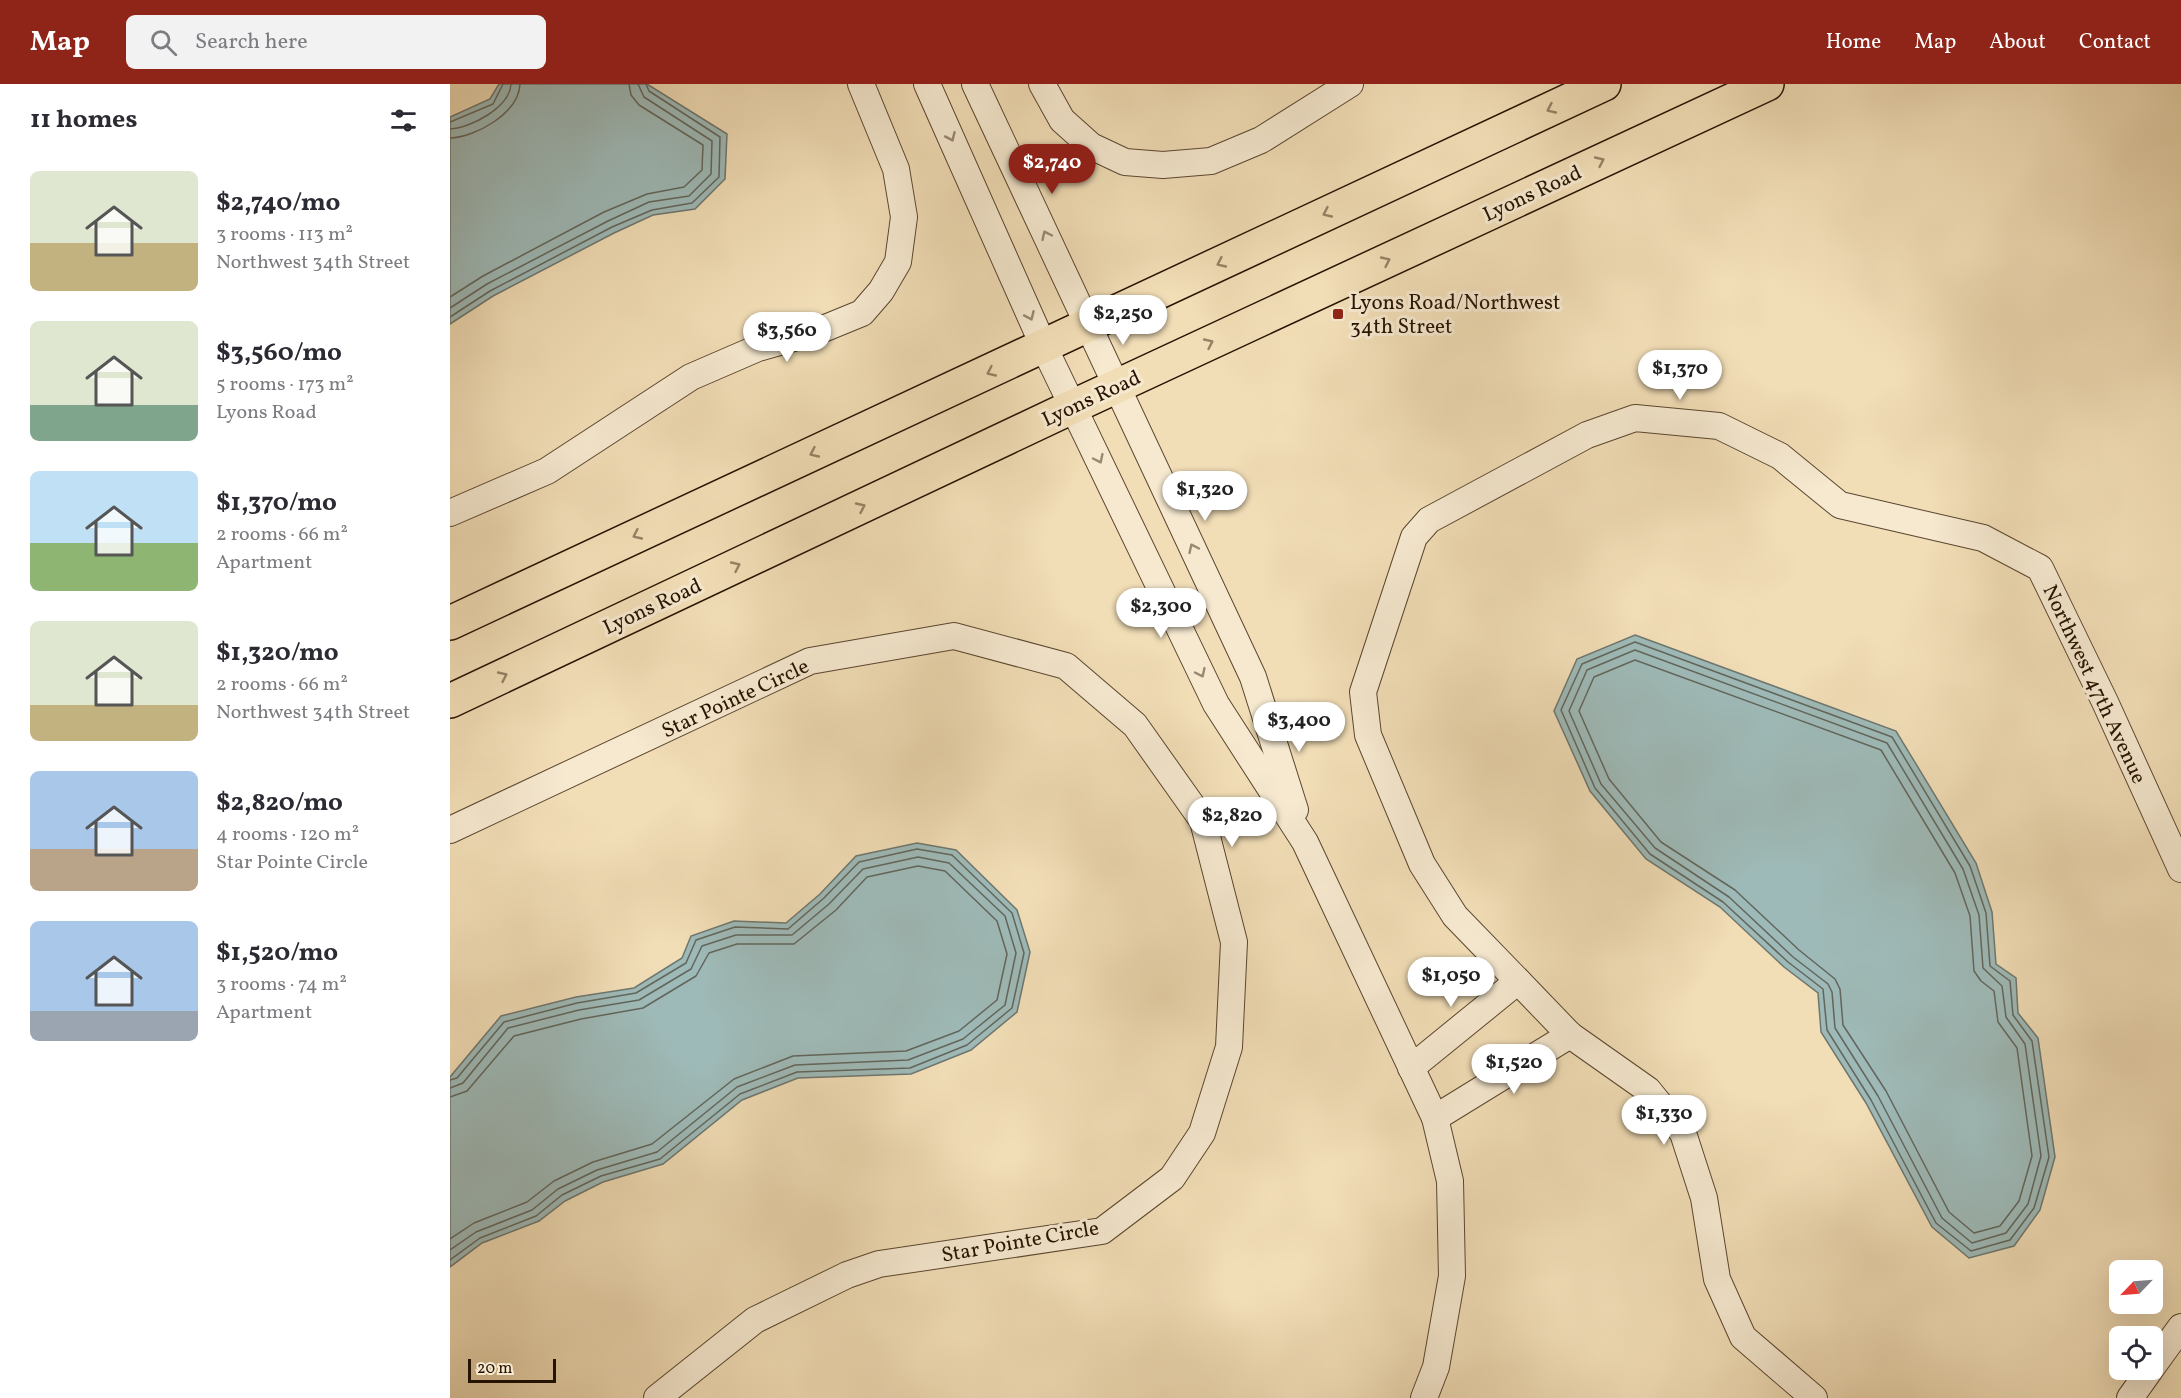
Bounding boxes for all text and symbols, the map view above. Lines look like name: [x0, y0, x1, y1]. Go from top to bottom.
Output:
search box: [126, 15, 546, 69]
text: Map: [30, 23, 90, 62]
icon: search: [147, 26, 180, 59]
text: Search here: [195, 27, 308, 58]
text: Home: [1826, 28, 1881, 57]
text: Map: [1914, 28, 1956, 57]
text: About: [1989, 28, 2046, 57]
text: Contact: [2079, 28, 2151, 57]
one-way arrow: [1547, 101, 1558, 113]
text: 11 homes: [30, 102, 137, 138]
icon: filters: [387, 104, 420, 137]
one-way arrow: [944, 131, 956, 142]
pin: $2,740: [1003, 144, 1101, 195]
text: $2,740: [1023, 149, 1081, 177]
one-way arrow: [1594, 157, 1605, 169]
street label: Lyons Road: [1479, 159, 1587, 230]
text: $2,740/mo: [216, 185, 340, 221]
icon: home: [78, 195, 150, 267]
one-way arrow: [1322, 206, 1333, 218]
text: 3 rooms · 113 m²: [216, 221, 353, 249]
one-way arrow: [1042, 230, 1054, 241]
text: Northwest 34th Street: [216, 249, 410, 277]
one-way arrow: [1217, 255, 1228, 267]
one-way arrow: [1379, 257, 1390, 269]
place label: Lyons Road/Northwest 34th Street: [1350, 289, 1560, 342]
pin: $2,250: [1074, 295, 1172, 346]
text: $2,250: [1093, 300, 1153, 328]
marker: Lyons Road/Northwest 34th Street: [1331, 307, 1345, 321]
one-way arrow: [1023, 309, 1035, 320]
pin: $3,560: [738, 312, 836, 363]
text: $3,560: [757, 317, 817, 345]
text: $3,560/mo: [216, 335, 342, 371]
one-way arrow: [1202, 339, 1213, 351]
icon: home: [78, 345, 150, 417]
pin: $1,370: [1631, 350, 1729, 401]
text: $1,370: [1652, 355, 1708, 383]
one-way arrow: [987, 364, 998, 376]
street label: Lyons Road: [1038, 364, 1146, 435]
text: 5 rooms · 173 m²: [216, 371, 354, 399]
text: Lyons Road: [216, 399, 317, 427]
one-way arrow: [809, 445, 820, 457]
one-way arrow: [1092, 452, 1104, 463]
pin: $1,320: [1156, 471, 1254, 522]
text: $1,320: [1176, 476, 1234, 504]
text: $1,370/mo: [216, 485, 337, 521]
icon: home: [78, 495, 150, 567]
one-way arrow: [854, 503, 865, 515]
text: 2 rooms · 66 m²: [216, 521, 348, 549]
one-way arrow: [632, 527, 643, 539]
one-way arrow: [1188, 544, 1200, 555]
text: Apartment: [216, 549, 312, 577]
one-way arrow: [730, 562, 741, 574]
street label: Lyons Road: [599, 572, 707, 643]
street label: Northwest 47th Avenue: [2035, 580, 2153, 789]
pin: $2,300: [1112, 588, 1210, 639]
text: $2,300: [1130, 593, 1192, 621]
text: $1,320/mo: [216, 635, 339, 671]
icon: home: [78, 645, 150, 717]
street label: Star Pointe Circle: [657, 653, 814, 746]
one-way arrow: [1194, 666, 1206, 677]
text: 2 rooms · 66 m²: [216, 671, 348, 699]
one-way arrow: [496, 672, 507, 684]
text: Northwest 34th Street: [216, 699, 410, 727]
pin: $3,400: [1250, 702, 1348, 753]
text: $3,400: [1267, 707, 1331, 735]
text: $2,820/mo: [216, 785, 343, 821]
icon: home: [78, 795, 150, 867]
pin: $2,820: [1183, 797, 1281, 848]
text: $2,820: [1202, 802, 1262, 830]
text: 4 rooms · 120 m²: [216, 821, 359, 849]
text: Star Pointe Circle: [216, 849, 368, 877]
text: $1,520/mo: [216, 935, 338, 971]
icon: home: [78, 945, 150, 1017]
pin: $1,050: [1402, 957, 1500, 1008]
text: $1,050: [1422, 962, 1480, 990]
text: 3 rooms · 74 m²: [216, 971, 347, 999]
text: Apartment: [216, 999, 312, 1027]
pin: $1,520: [1465, 1044, 1563, 1095]
text: $1,520: [1485, 1049, 1543, 1077]
pin: $1,330: [1615, 1095, 1713, 1146]
text: $1,330: [1636, 1100, 1692, 1128]
street label: Star Pointe Circle: [939, 1214, 1101, 1271]
north arrow: [2109, 1260, 2163, 1314]
map controls: [2109, 1260, 2163, 1380]
button: locate: [2109, 1326, 2163, 1380]
scale bar: [468, 1356, 556, 1384]
text: 20 m: [477, 1358, 512, 1380]

